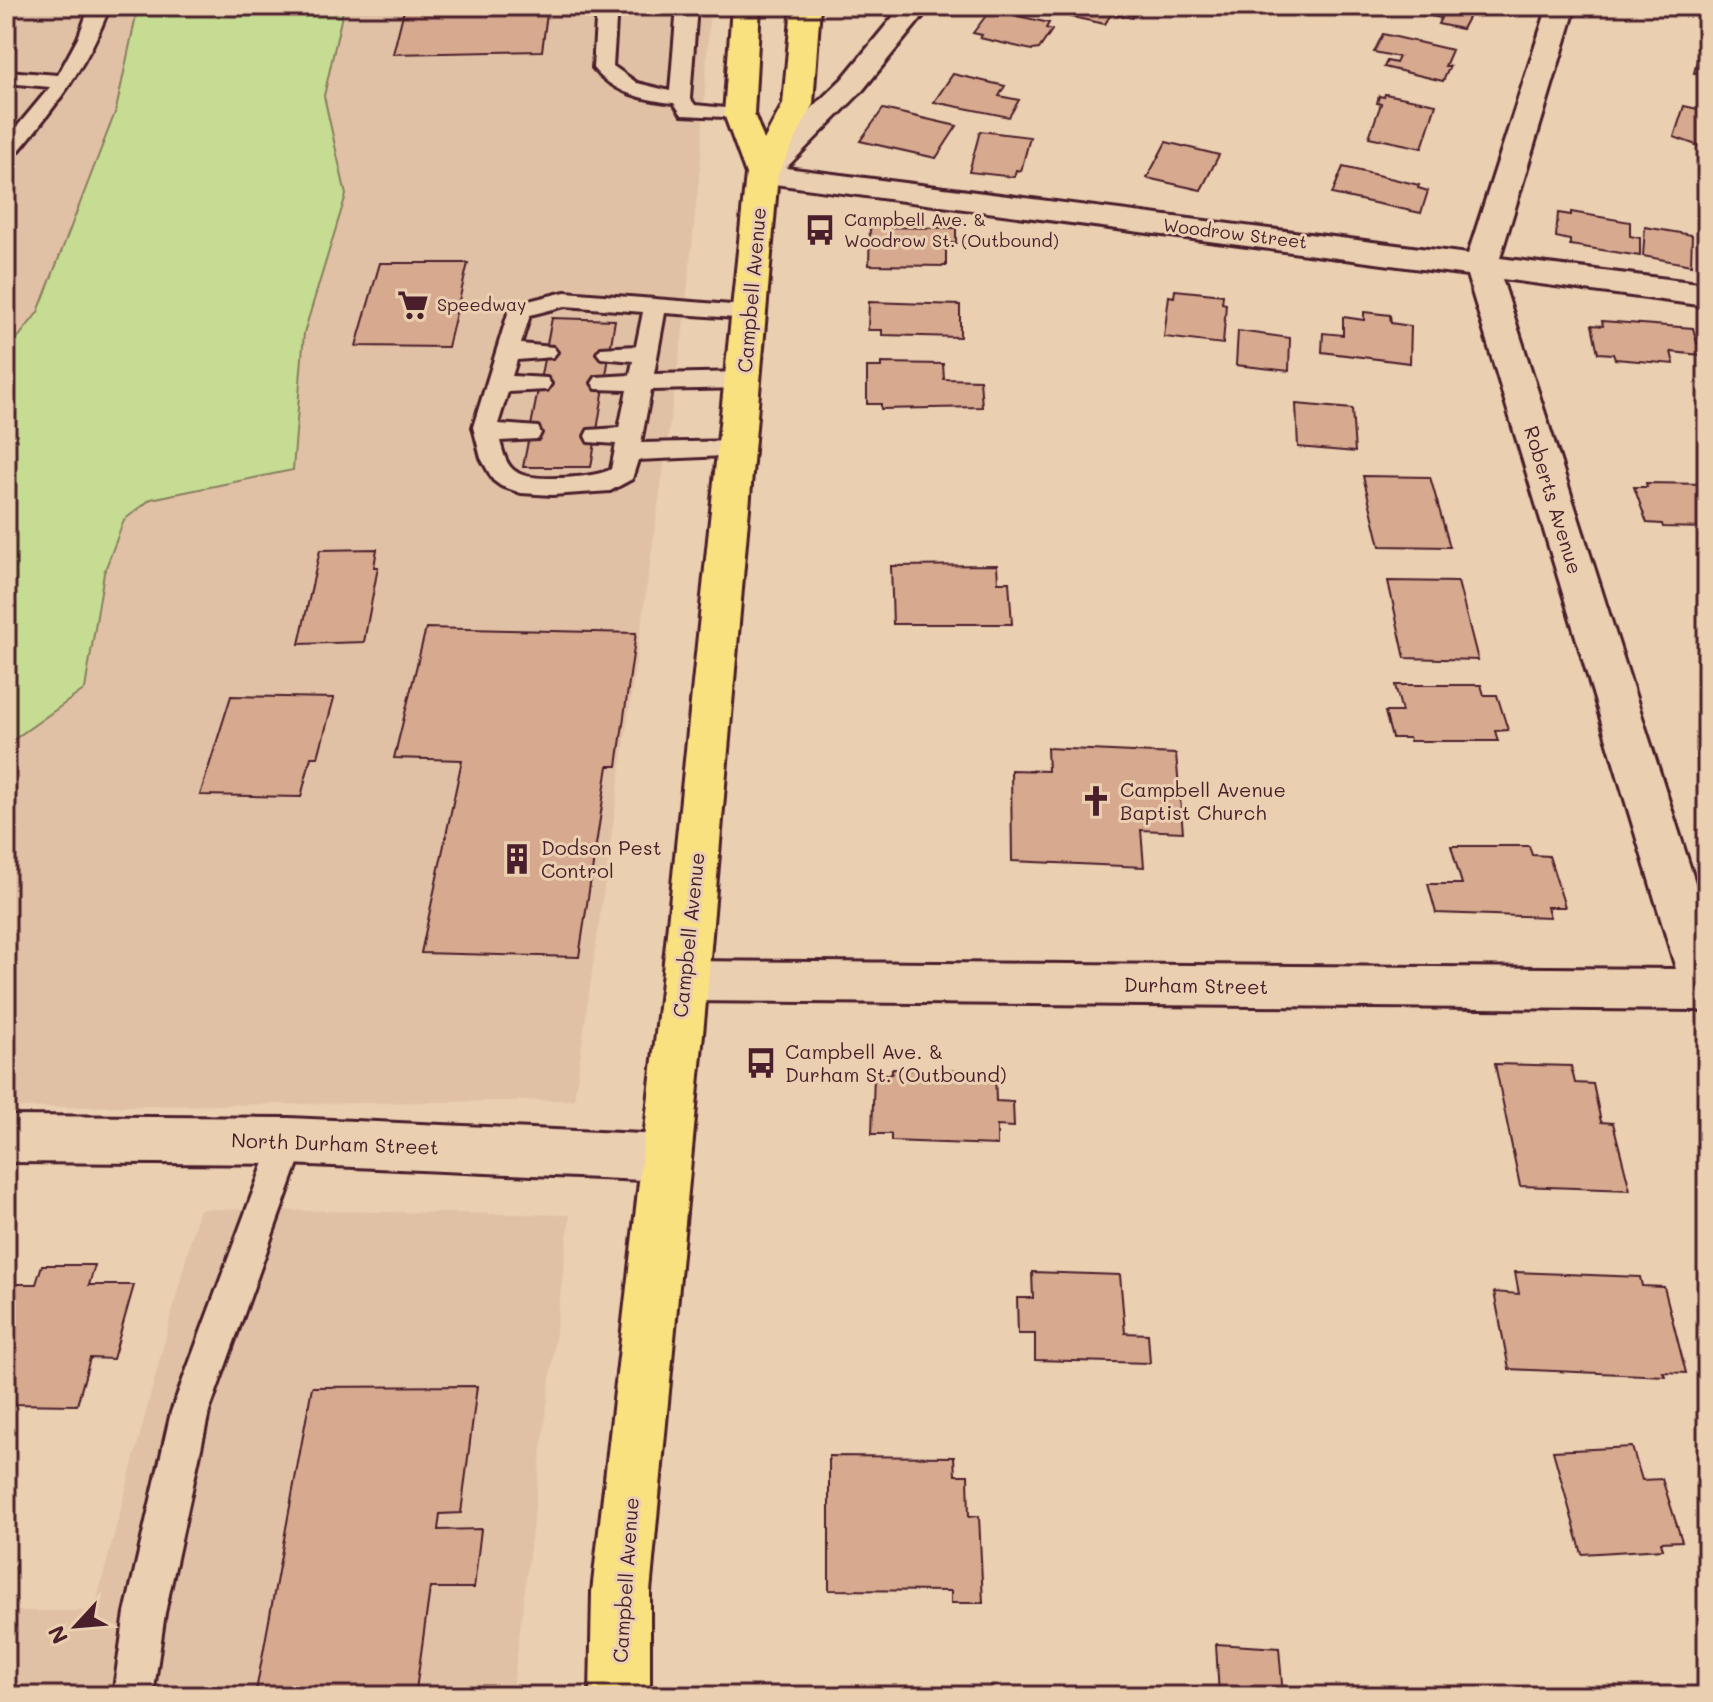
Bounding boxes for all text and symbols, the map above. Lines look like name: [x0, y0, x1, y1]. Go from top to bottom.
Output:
street label: Campbell Avenue: [731, 206, 771, 374]
place label: Campbell Ave. & Woodrow St. (Outbound): [844, 207, 1059, 252]
street label: Woodrow Street: [1162, 212, 1309, 254]
bus stop icon: Campbell Ave. & Woodrow St. (Outbound): [803, 213, 837, 247]
supermarket icon: Speedway: [396, 288, 430, 322]
place label: Speedway: [437, 292, 527, 316]
street label: Roberts Avenue: [1519, 422, 1589, 577]
place label: Campbell Avenue Baptist Church: [1120, 776, 1286, 825]
church icon: Campbell Avenue Baptist Church: [1079, 784, 1113, 818]
place label: Dodson Pest Control: [541, 834, 661, 883]
building icon: Dodson Pest Control: [500, 842, 534, 876]
street label: Campbell Avenue: [666, 851, 710, 1019]
street label: Durham Street: [1124, 971, 1268, 999]
place label: Campbell Ave. & Durham St. (Outbound): [785, 1038, 1007, 1087]
bus stop icon: Campbell Ave. & Durham St. (Outbound): [744, 1046, 778, 1080]
street label: North Durham Street: [231, 1126, 439, 1160]
street label: Campbell Avenue: [606, 1496, 644, 1664]
north arrow: [36, 1586, 116, 1666]
text: N: [41, 1621, 74, 1649]

